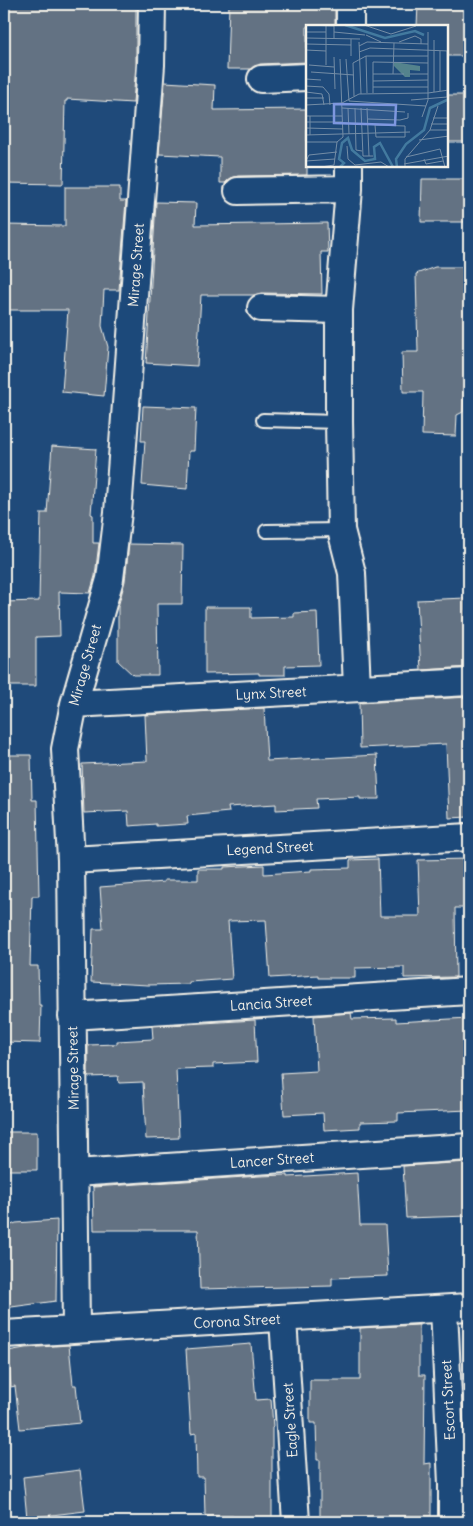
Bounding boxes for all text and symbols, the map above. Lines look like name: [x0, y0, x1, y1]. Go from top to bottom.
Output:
inset map: [306, 25, 448, 168]
street label: Mirage Street: [124, 222, 148, 308]
street label: Mirage Street: [65, 622, 105, 708]
street label: Lynx Street: [235, 682, 307, 704]
street label: Legend Street: [226, 837, 314, 859]
street label: Lancia Street: [229, 991, 313, 1015]
street label: Mirage Street: [63, 1026, 83, 1110]
street label: Lancer Street: [229, 1148, 315, 1172]
street label: Corona Street: [193, 1310, 281, 1332]
street label: Escort Street: [437, 1359, 459, 1441]
street label: Eagle Street: [278, 1382, 302, 1458]

